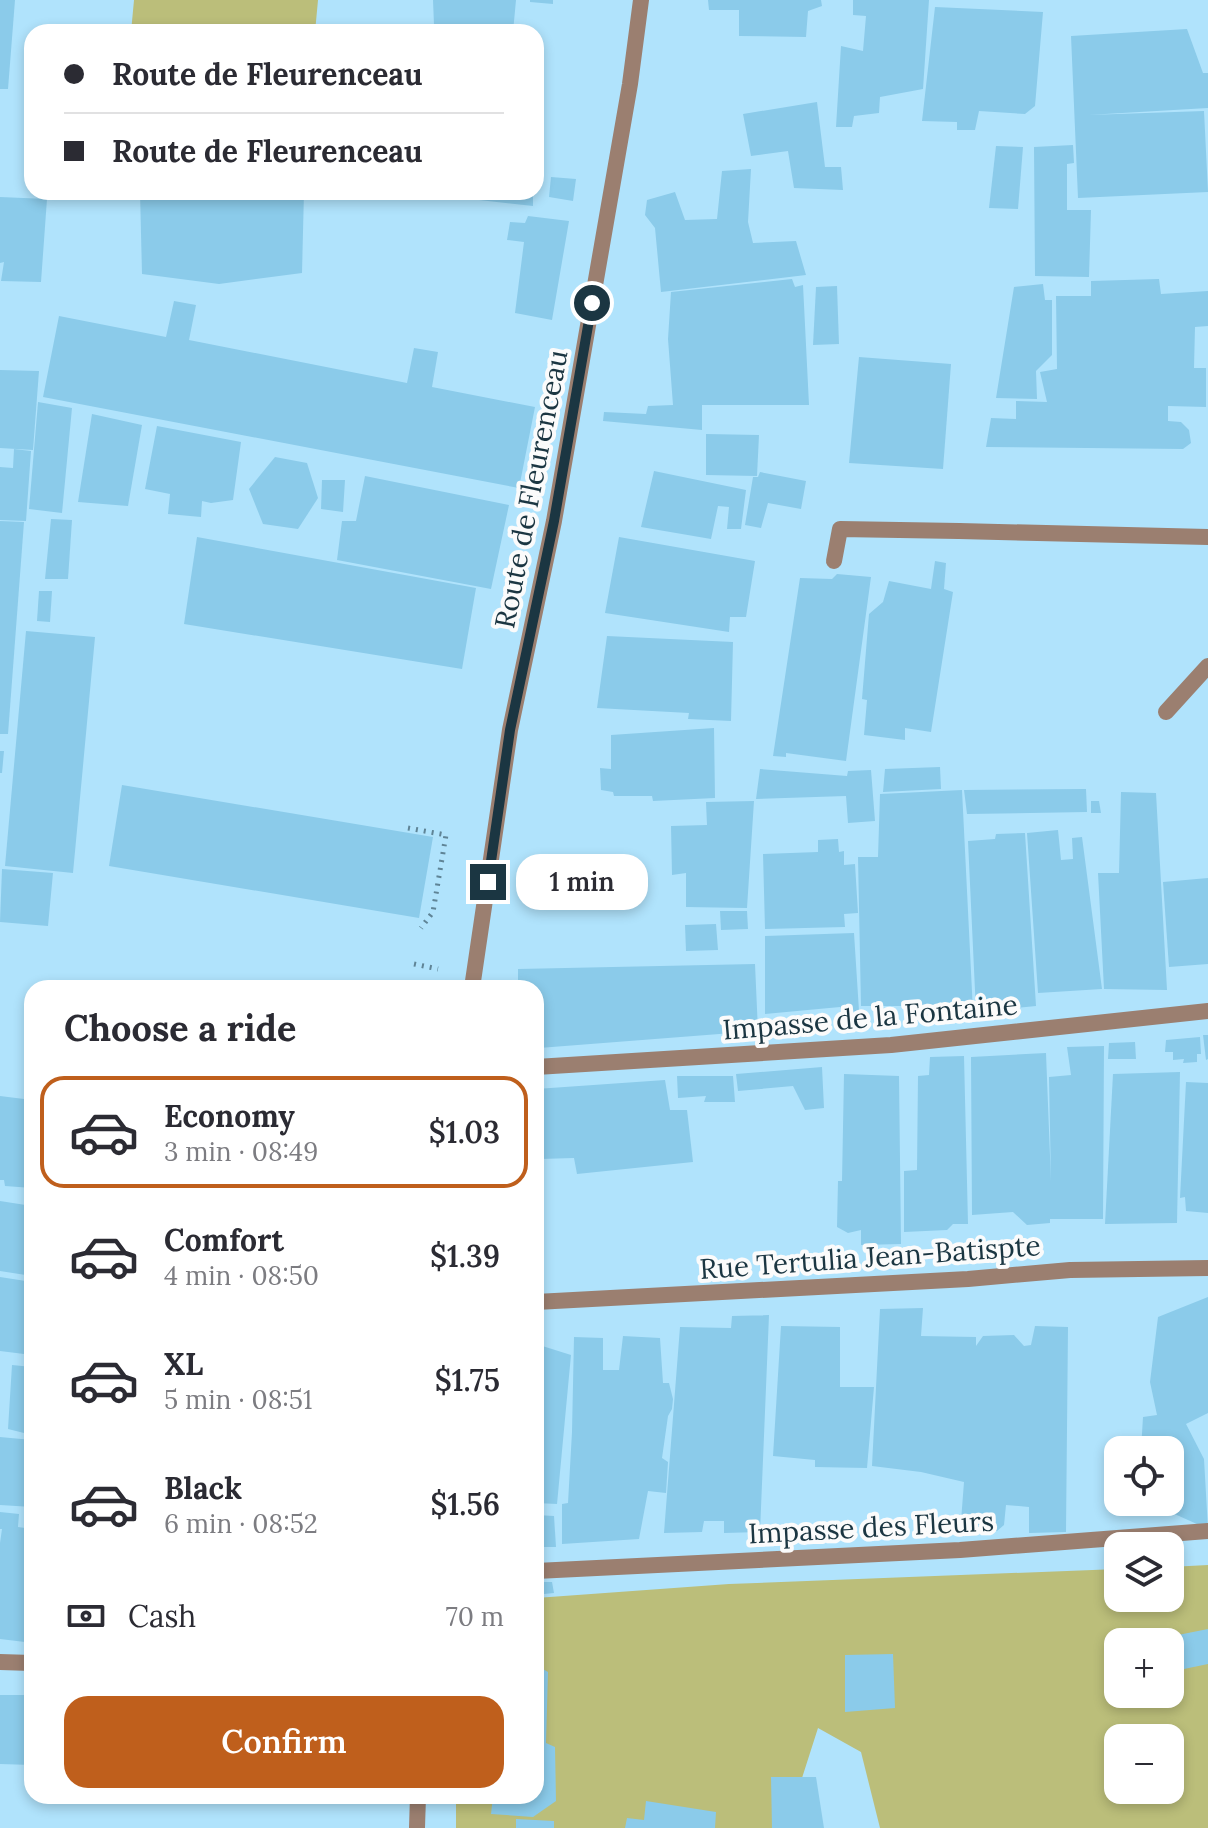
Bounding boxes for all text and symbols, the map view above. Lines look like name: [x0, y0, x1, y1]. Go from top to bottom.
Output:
text: Route de Fleurenceau: [112, 55, 423, 93]
text: Route de Fleurenceau: [112, 132, 423, 170]
route start: [574, 285, 610, 321]
street label: Route de Fleurenceau: [486, 347, 576, 631]
callout: 1 min: [516, 854, 648, 910]
route end: [470, 864, 506, 900]
text: 1 min: [549, 865, 615, 898]
street label: Impasse de la Fontaine: [721, 986, 1019, 1048]
text: Choose a ride: [64, 1005, 296, 1051]
icon: car: [68, 1096, 140, 1168]
text: Economy: [164, 1097, 295, 1135]
text: $1.03: [429, 1113, 500, 1151]
text: 3 min · 08:49: [164, 1135, 318, 1168]
icon: car: [68, 1220, 140, 1292]
text: Comfort: [164, 1221, 284, 1259]
street label: Rue Tertulia Jean-Batispte: [698, 1227, 1042, 1287]
text: $1.39: [430, 1237, 500, 1275]
text: 4 min · 08:50: [164, 1259, 319, 1292]
icon: car: [68, 1344, 140, 1416]
text: XL: [164, 1345, 203, 1383]
text: $1.75: [435, 1361, 500, 1399]
text: 5 min · 08:51: [164, 1383, 312, 1416]
map controls: [1104, 1436, 1184, 1804]
button: locate: [1104, 1436, 1184, 1516]
icon: car: [68, 1468, 140, 1540]
text: Black: [164, 1469, 242, 1507]
text: $1.56: [431, 1485, 500, 1523]
street label: Impasse des Fleurs: [747, 1503, 995, 1551]
text: 6 min · 08:52: [164, 1507, 318, 1540]
button: layers: [1104, 1532, 1184, 1612]
icon: cash: [64, 1594, 108, 1638]
text: Cash: [128, 1597, 196, 1635]
text: 70 m: [446, 1600, 504, 1633]
button: +: [1104, 1628, 1184, 1708]
button: Confirm: [64, 1696, 504, 1788]
button: −: [1104, 1724, 1184, 1804]

